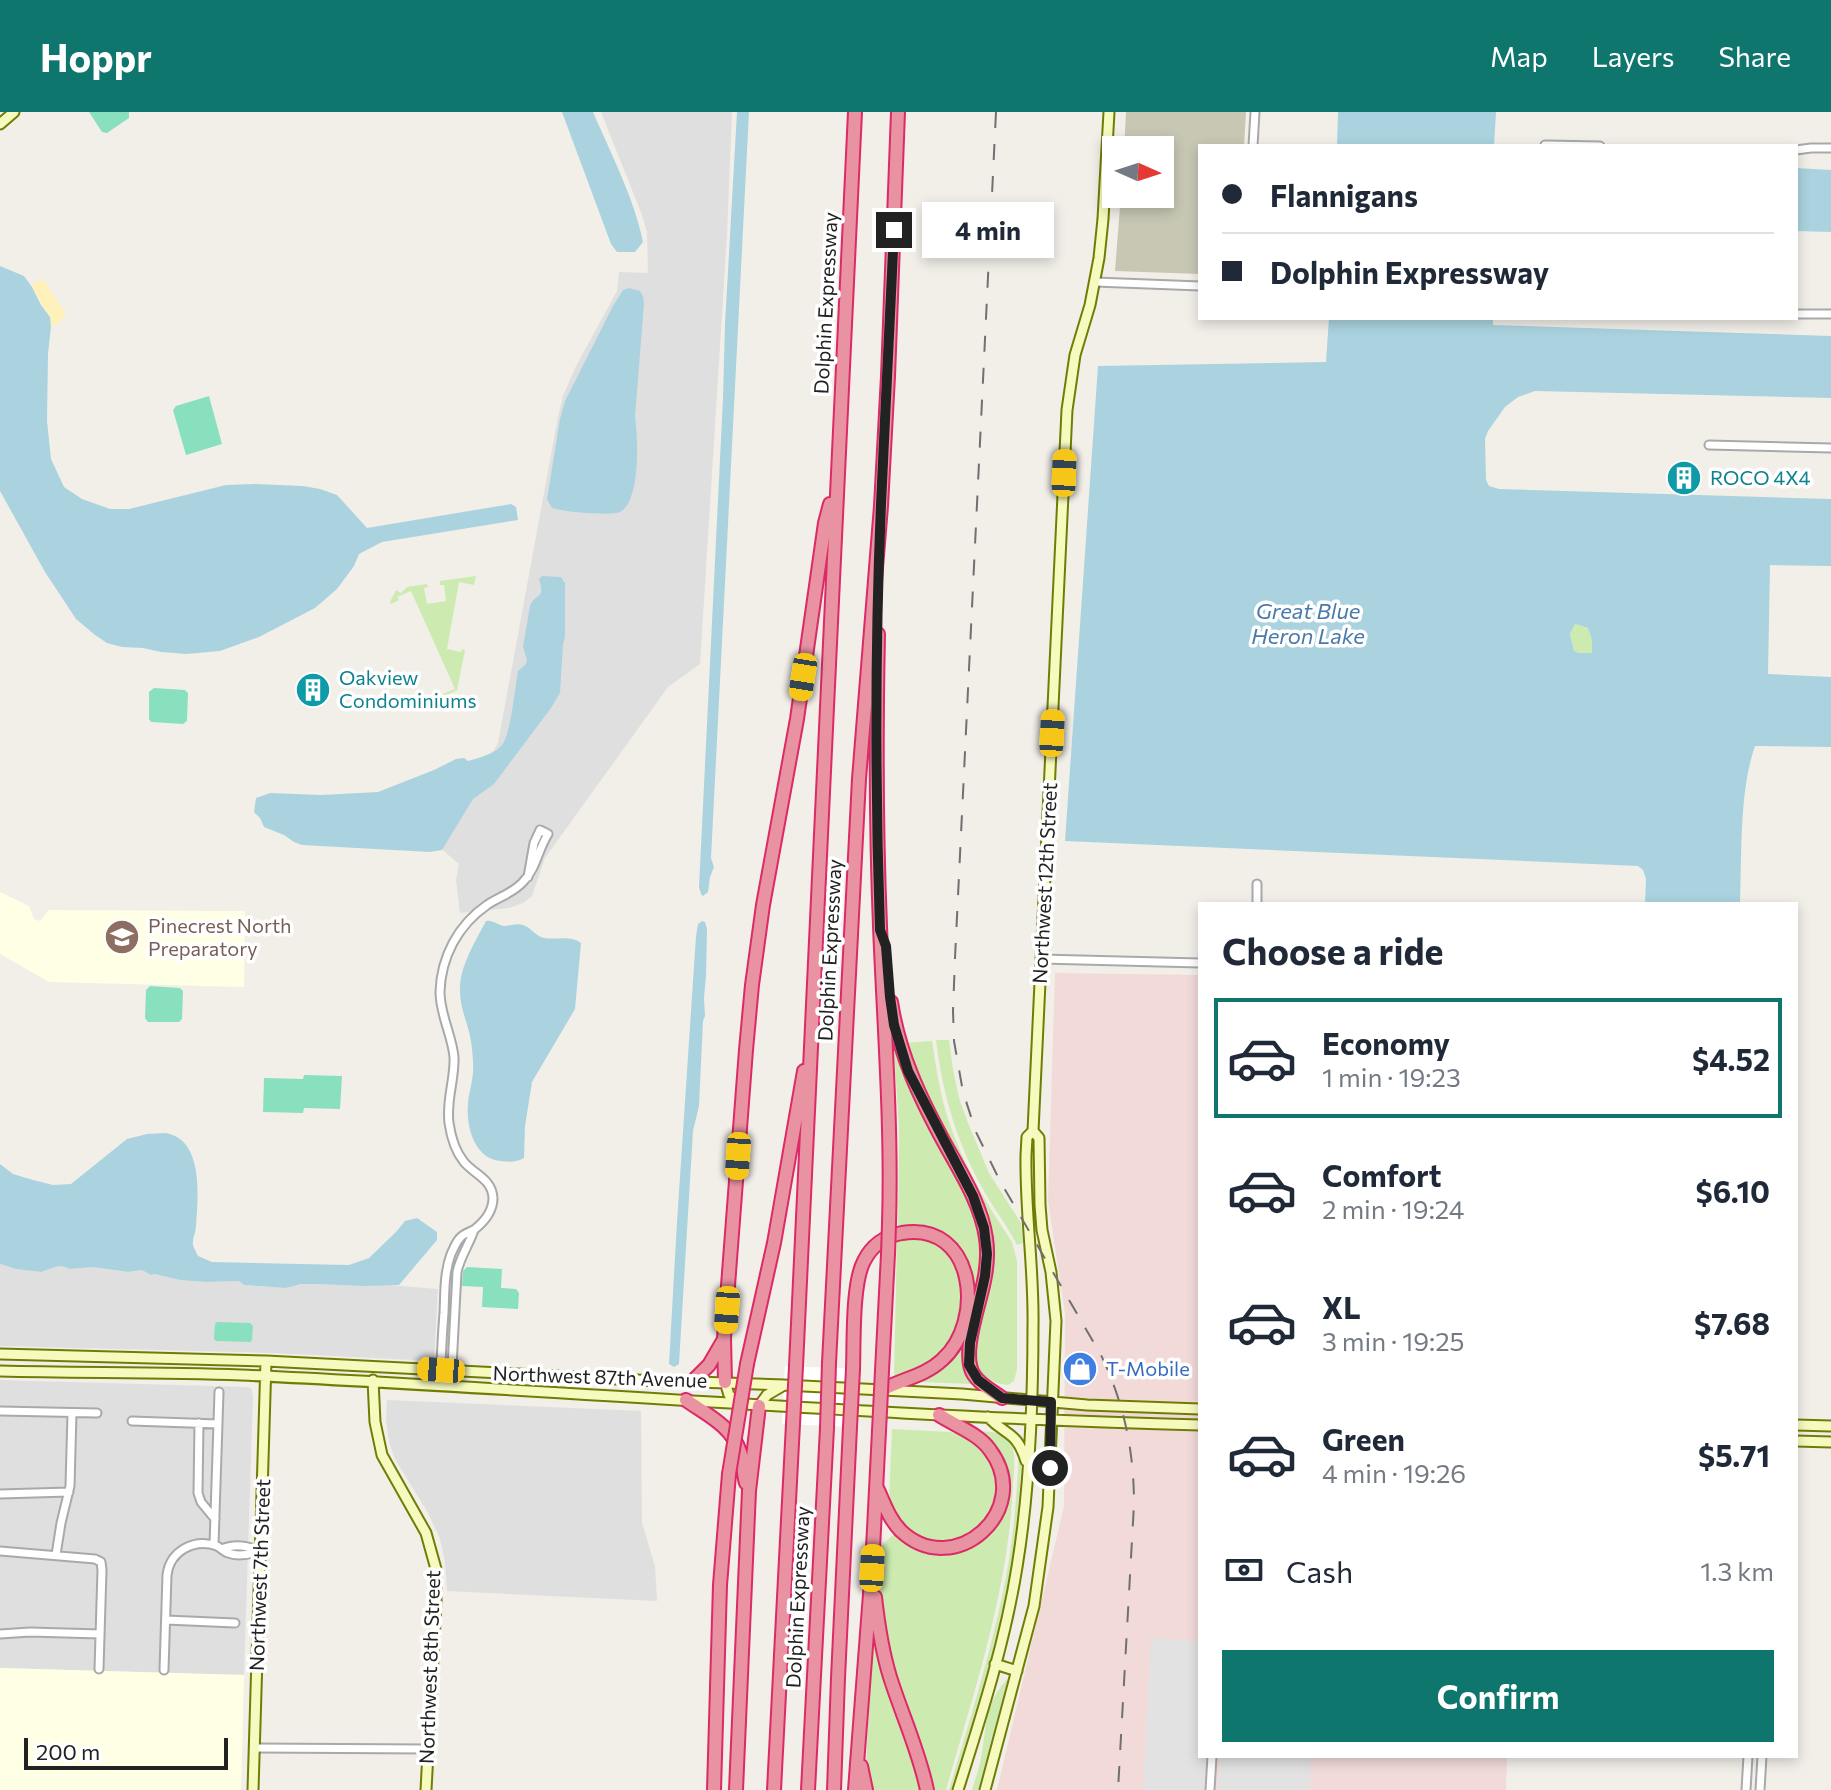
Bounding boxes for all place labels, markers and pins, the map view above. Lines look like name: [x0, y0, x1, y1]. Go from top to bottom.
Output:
building icon: ROCO 4X4: [1665, 459, 1703, 497]
place label: ROCO 4X4: [1710, 465, 1811, 489]
place label: Oakview Condominiums: [339, 665, 477, 712]
building icon: Oakview Condominiums: [294, 671, 332, 709]
place label: Pinecrest North Preparatory: [148, 913, 292, 960]
school or university icon: Pinecrest North Preparatory: [103, 918, 141, 956]
shop icon: T-Mobile: [1061, 1350, 1099, 1388]
place label: T-Mobile: [1106, 1356, 1190, 1380]

